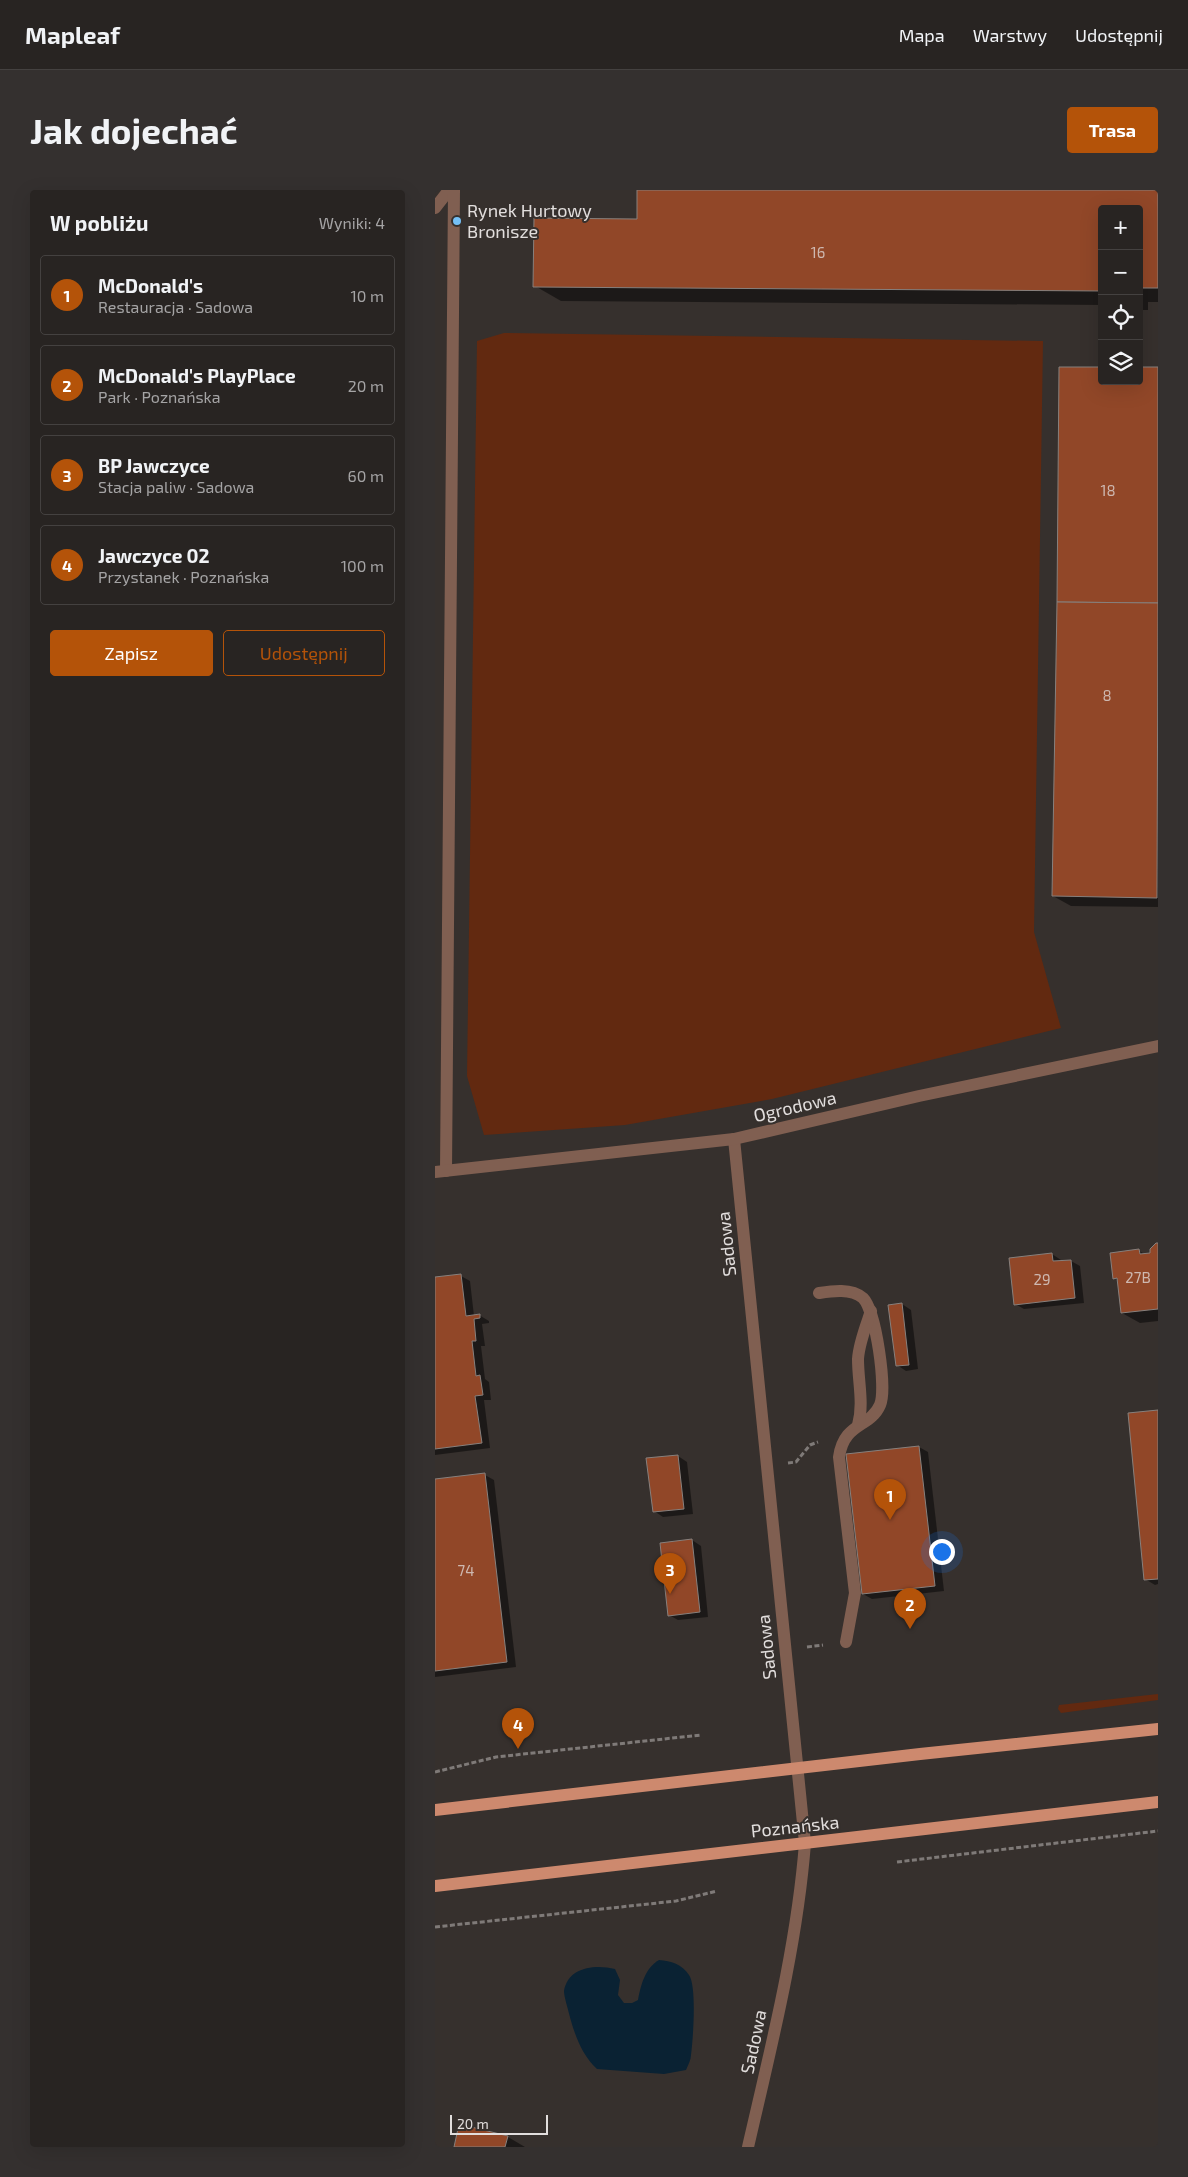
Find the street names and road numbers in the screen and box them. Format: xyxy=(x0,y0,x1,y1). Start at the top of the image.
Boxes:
street label: Ogrodowa xyxy=(751,1086,838,1126)
street label: Sadowa xyxy=(712,1211,740,1278)
street label: Sadowa xyxy=(752,1614,780,1681)
street label: Poznańska xyxy=(750,1810,840,1842)
street label: Sadowa xyxy=(735,2008,771,2076)

